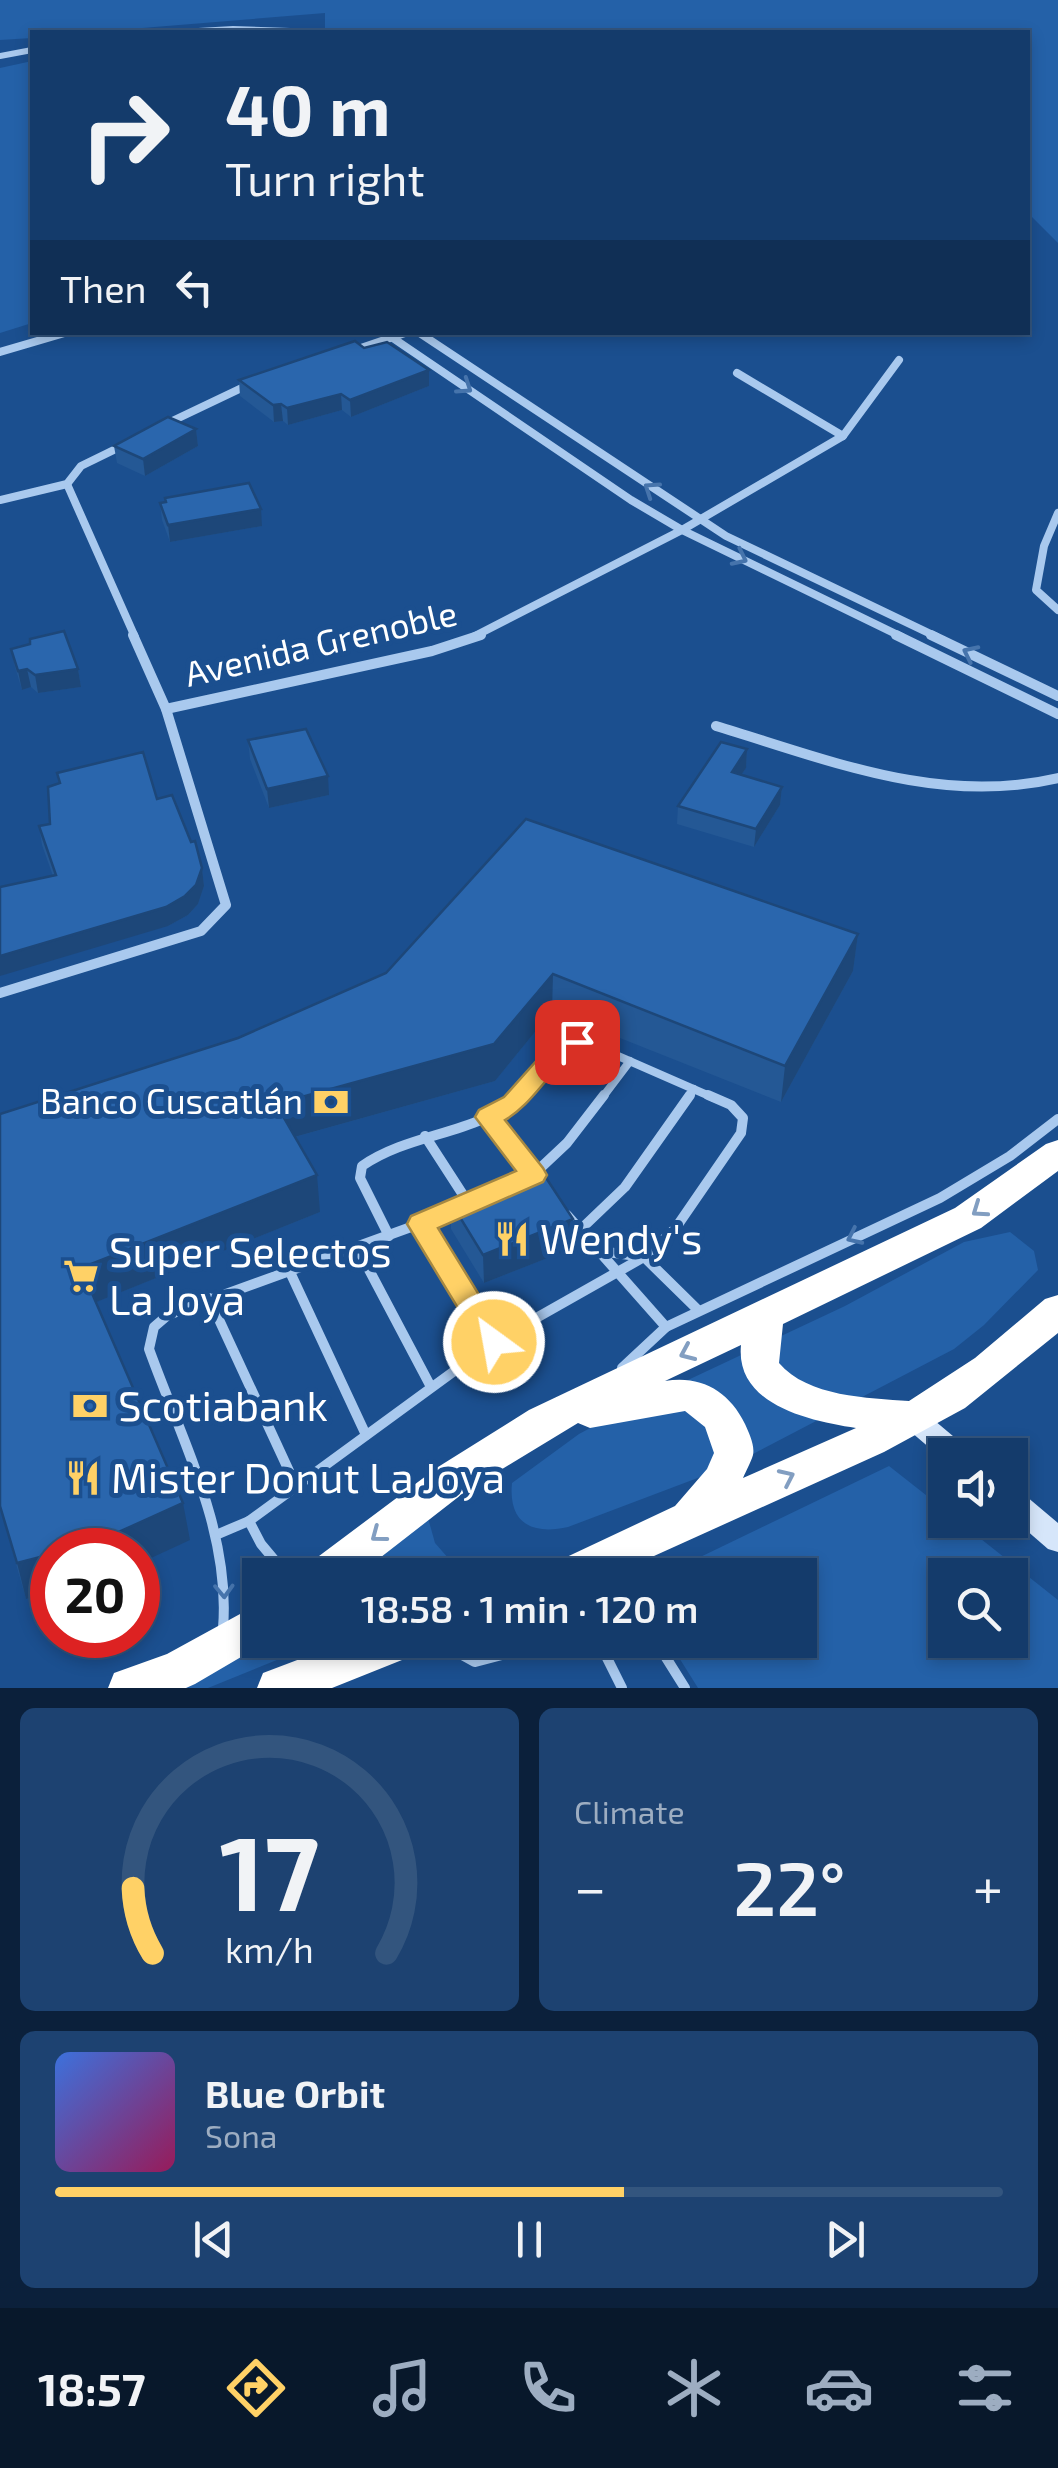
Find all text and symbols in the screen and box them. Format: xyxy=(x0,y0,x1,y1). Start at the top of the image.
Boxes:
text: 40 m xyxy=(225,66,391,150)
icon: right xyxy=(60,70,190,200)
text: Turn right xyxy=(225,151,425,205)
icon: left xyxy=(167,260,222,315)
text: Then xyxy=(60,265,147,311)
one-way arrow xyxy=(453,375,472,393)
one-way arrow xyxy=(643,482,661,501)
one-way arrow xyxy=(730,546,748,566)
street label: Avenida Grenoble xyxy=(180,590,461,694)
one-way arrow xyxy=(962,646,980,666)
pin xyxy=(535,1000,620,1085)
icon: arrive xyxy=(550,1015,605,1070)
place label: Banco Cuscatlán xyxy=(40,1079,303,1121)
bank icon: Banco Cuscatlán xyxy=(312,1083,350,1121)
one-way arrow xyxy=(971,1198,990,1216)
place label: Wendy's xyxy=(540,1212,702,1262)
restaurant icon: Wendy's xyxy=(493,1220,531,1258)
place label: Super Selectos La Joya xyxy=(109,1225,392,1323)
one-way arrow xyxy=(846,1225,864,1245)
supermarket icon: Super Selectos La Joya xyxy=(62,1257,100,1295)
position arrow xyxy=(442,1290,546,1394)
one-way arrow xyxy=(679,1341,697,1361)
place label: Scotiabank xyxy=(118,1379,328,1429)
bank icon: Scotiabank xyxy=(71,1387,109,1425)
map controls xyxy=(928,1438,1028,1658)
button: sound xyxy=(928,1438,1028,1538)
place label: Mister Donut La Joya xyxy=(111,1451,505,1501)
restaurant icon: Mister Donut La Joya xyxy=(64,1459,102,1497)
one-way arrow xyxy=(777,1469,795,1489)
one-way arrow xyxy=(371,1524,389,1541)
speed limit sign: 20 xyxy=(30,1528,160,1658)
button: search xyxy=(928,1558,1028,1658)
one-way arrow xyxy=(214,1583,235,1599)
text: 18:58 · 1 min · 120 m xyxy=(361,1585,698,1631)
text: Climate xyxy=(574,1792,685,1830)
text: 17 xyxy=(220,1807,319,1932)
text: 22° xyxy=(733,1841,846,1931)
text: − xyxy=(574,1853,606,1919)
text: + xyxy=(973,1853,1003,1919)
text: km/h xyxy=(225,1927,314,1970)
text: Blue Orbit xyxy=(205,2070,385,2116)
text: Sona xyxy=(205,2116,277,2154)
icon: previous xyxy=(186,2212,241,2267)
icon: pause xyxy=(502,2212,557,2267)
icon: next xyxy=(818,2212,873,2267)
icon: directions xyxy=(221,2353,291,2423)
icon: music xyxy=(367,2353,437,2423)
icon: phone xyxy=(513,2353,583,2423)
icon: climate xyxy=(659,2353,729,2423)
icon: car xyxy=(804,2353,874,2423)
icon: filters xyxy=(950,2353,1020,2423)
text: 18:57 xyxy=(38,2361,146,2415)

